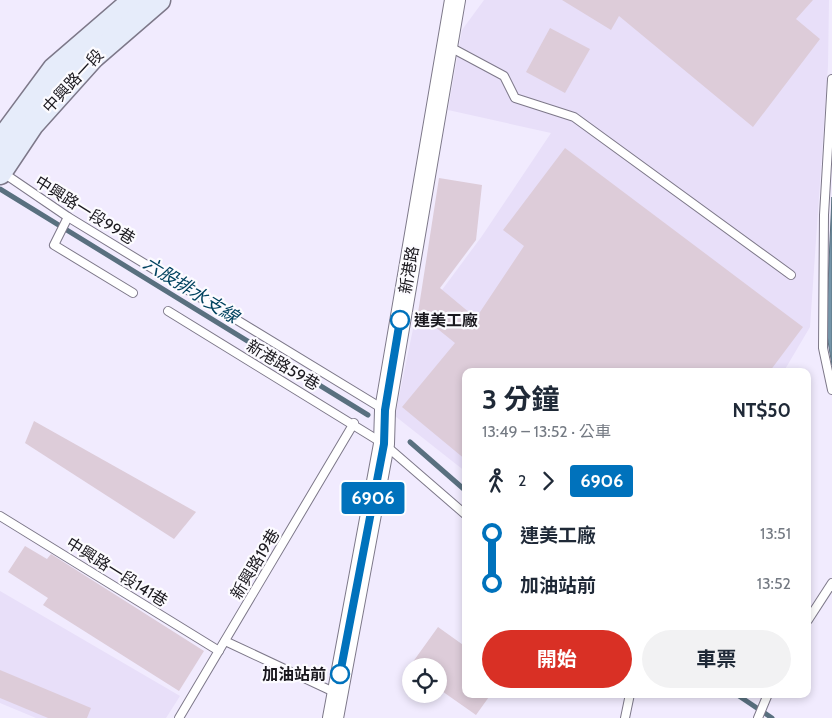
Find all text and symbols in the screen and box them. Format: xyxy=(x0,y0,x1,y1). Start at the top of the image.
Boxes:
street label: 中興路一段 xyxy=(39,45,107,117)
street label: 中興路一段99巷 xyxy=(32,172,138,248)
street label: 新港路 xyxy=(395,245,423,295)
water label: 六股排水支線 xyxy=(139,252,244,329)
marker: 連美工廠 xyxy=(390,310,410,330)
place label: 連美工廠 xyxy=(414,311,478,330)
street label: 新港路59巷 xyxy=(243,336,323,394)
text: 3 分鐘 xyxy=(482,382,559,416)
text: NT$50 xyxy=(732,399,791,422)
text: 13:49 – 13:52 · 公車 xyxy=(482,422,611,441)
icon: walk xyxy=(482,467,510,495)
icon: forward xyxy=(534,467,562,495)
text: 6906 xyxy=(580,470,623,492)
text: 2 xyxy=(518,471,526,490)
line badge: 6906 xyxy=(338,482,408,514)
text: 6906 xyxy=(351,487,395,509)
text: 連美工廠 xyxy=(520,524,596,547)
text: 13:51 xyxy=(760,524,791,543)
street label: 新興路19巷 xyxy=(227,526,283,602)
street label: 中興路一段141巷 xyxy=(63,533,171,611)
text: 加油站前 xyxy=(520,574,596,597)
text: 13:52 xyxy=(757,574,791,593)
button: 開始 xyxy=(482,630,632,688)
button: 車票 xyxy=(642,630,791,688)
map controls xyxy=(402,658,447,703)
button: locate xyxy=(402,658,447,703)
marker: 加油站前 xyxy=(330,664,350,684)
place label: 加油站前 xyxy=(262,665,326,684)

